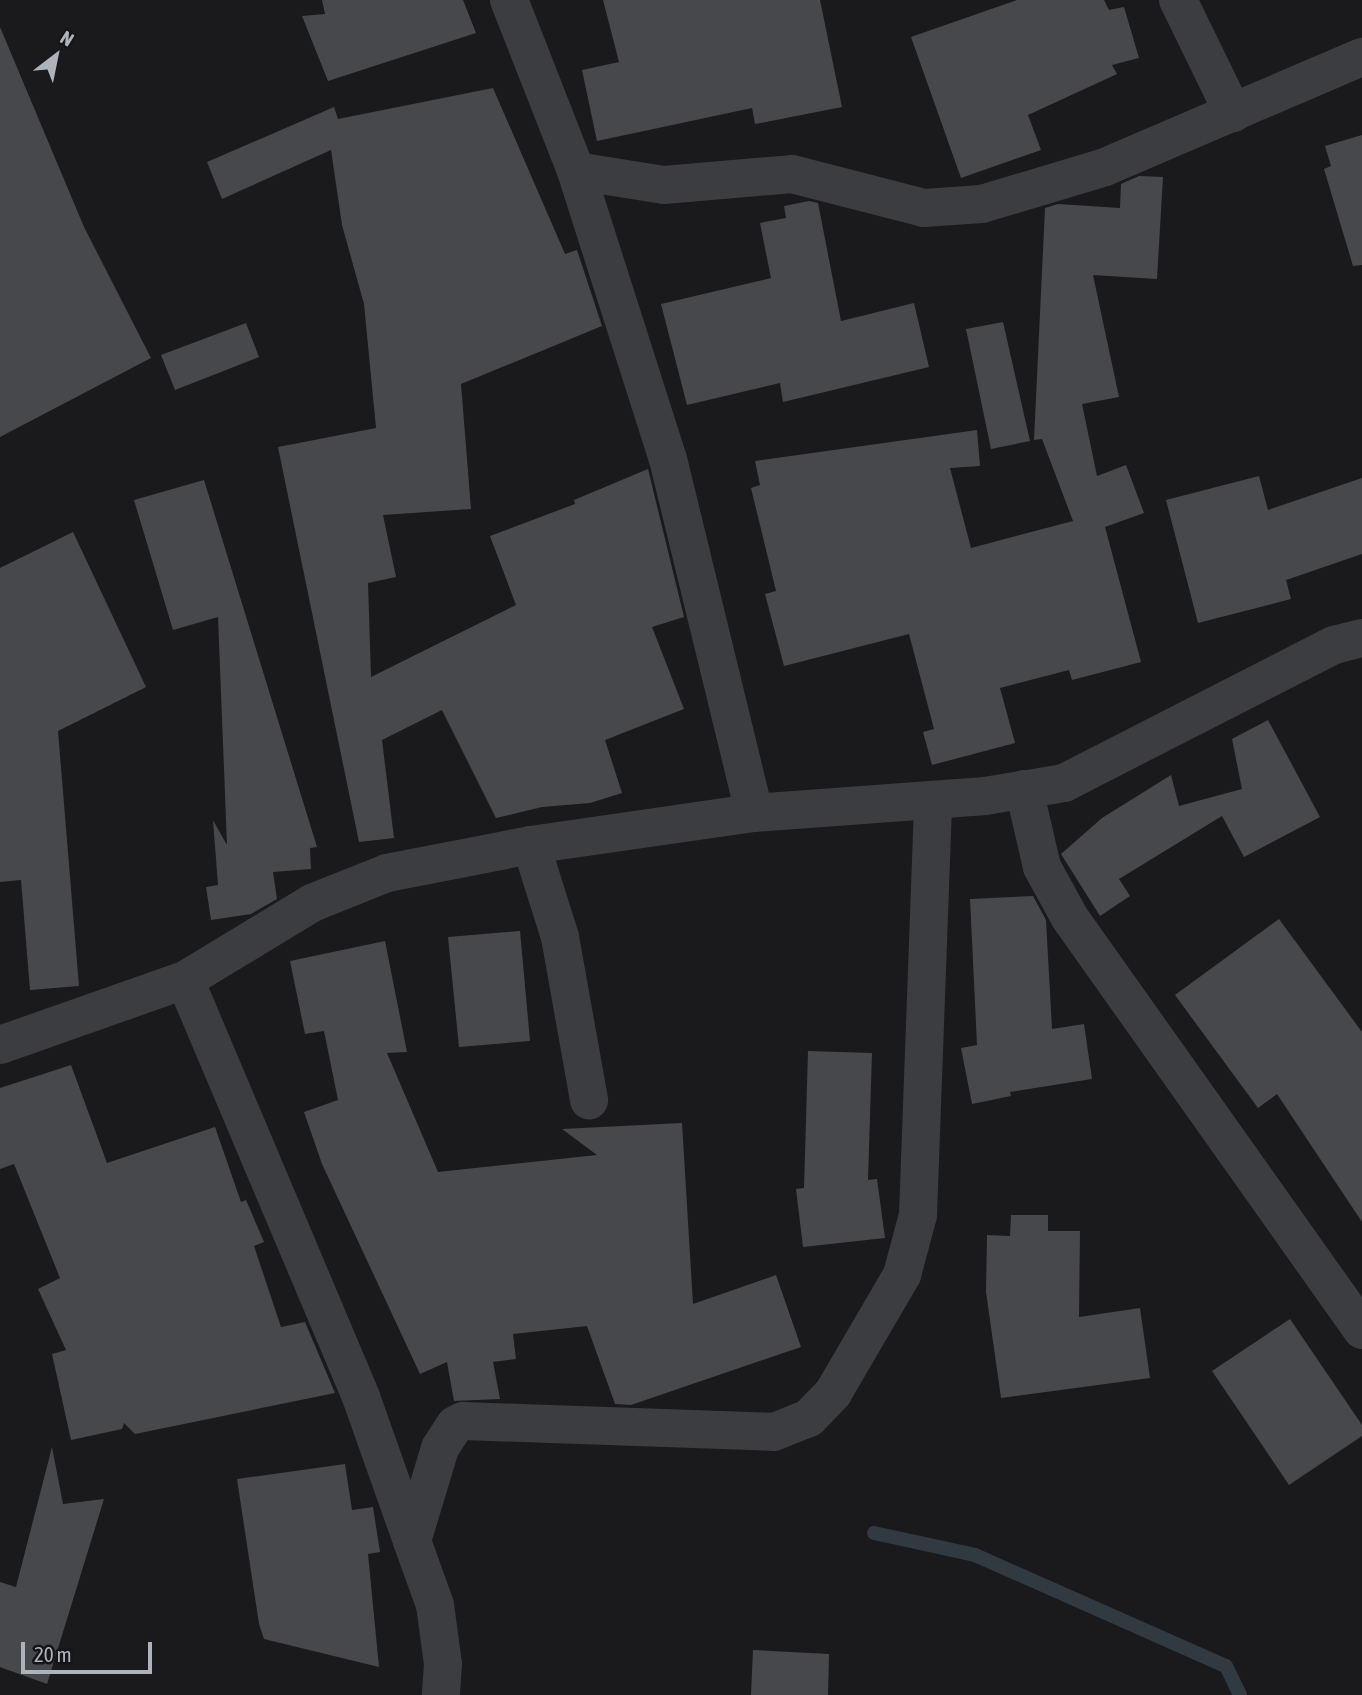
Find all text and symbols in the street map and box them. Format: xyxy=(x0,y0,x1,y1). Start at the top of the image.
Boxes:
north arrow xyxy=(21,21,91,91)
text: N xyxy=(57,26,78,50)
scale bar xyxy=(24,1628,156,1672)
text: 20 m xyxy=(34,1642,72,1666)

